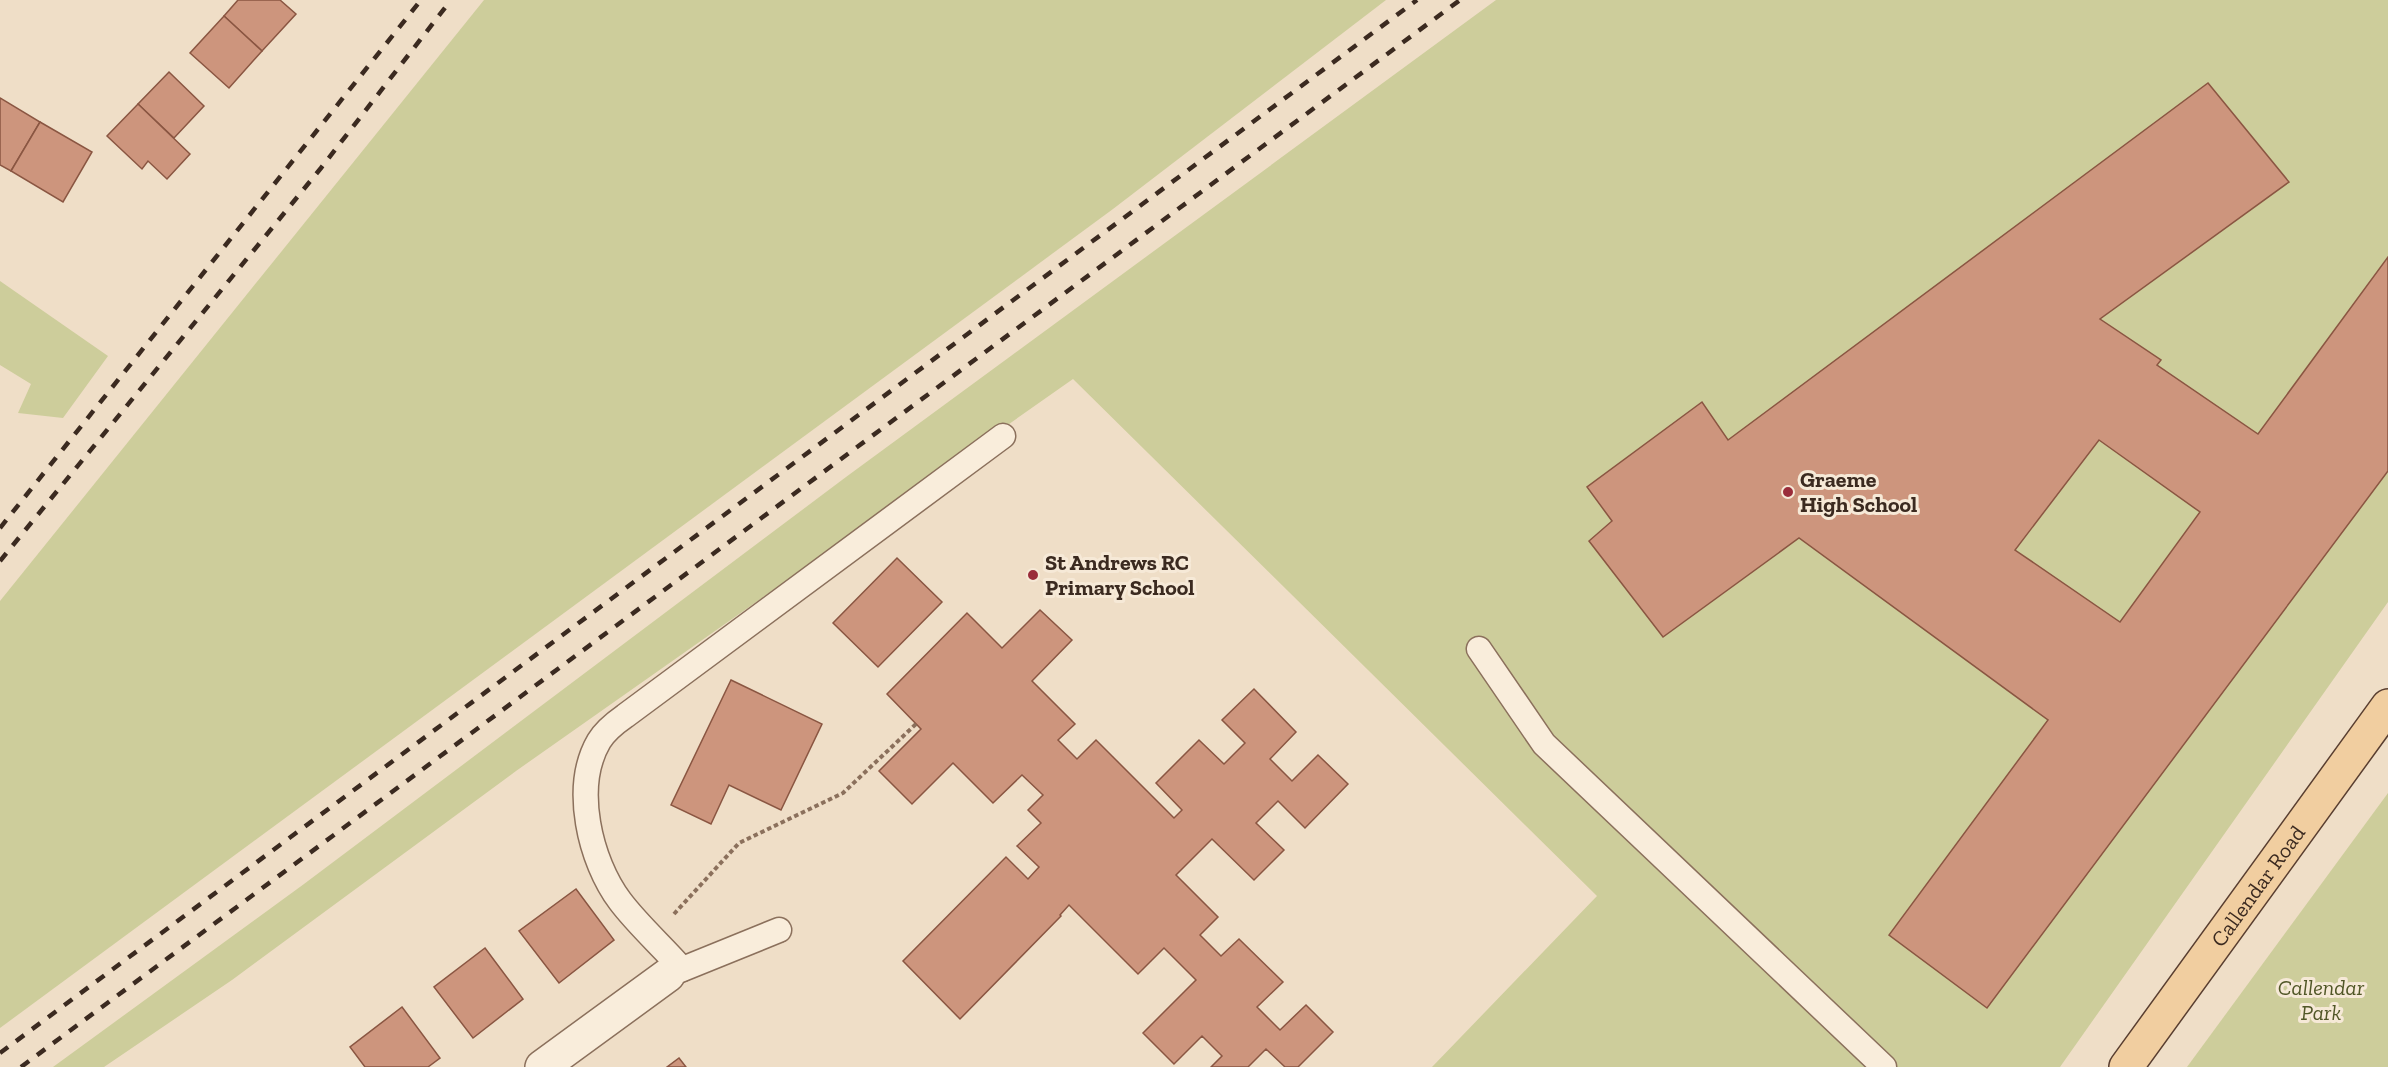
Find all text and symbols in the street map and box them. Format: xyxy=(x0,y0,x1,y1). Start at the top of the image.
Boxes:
place label: Graeme High School xyxy=(1800,466,1917,518)
marker: Graeme High School xyxy=(1781,485,1795,499)
place label: St Andrews RC Primary School xyxy=(1045,549,1194,601)
marker: St Andrews RC Primary School xyxy=(1026,568,1040,582)
street label: Callendar Road xyxy=(2205,820,2311,952)
park label: Callendar Park xyxy=(2278,974,2365,1026)

